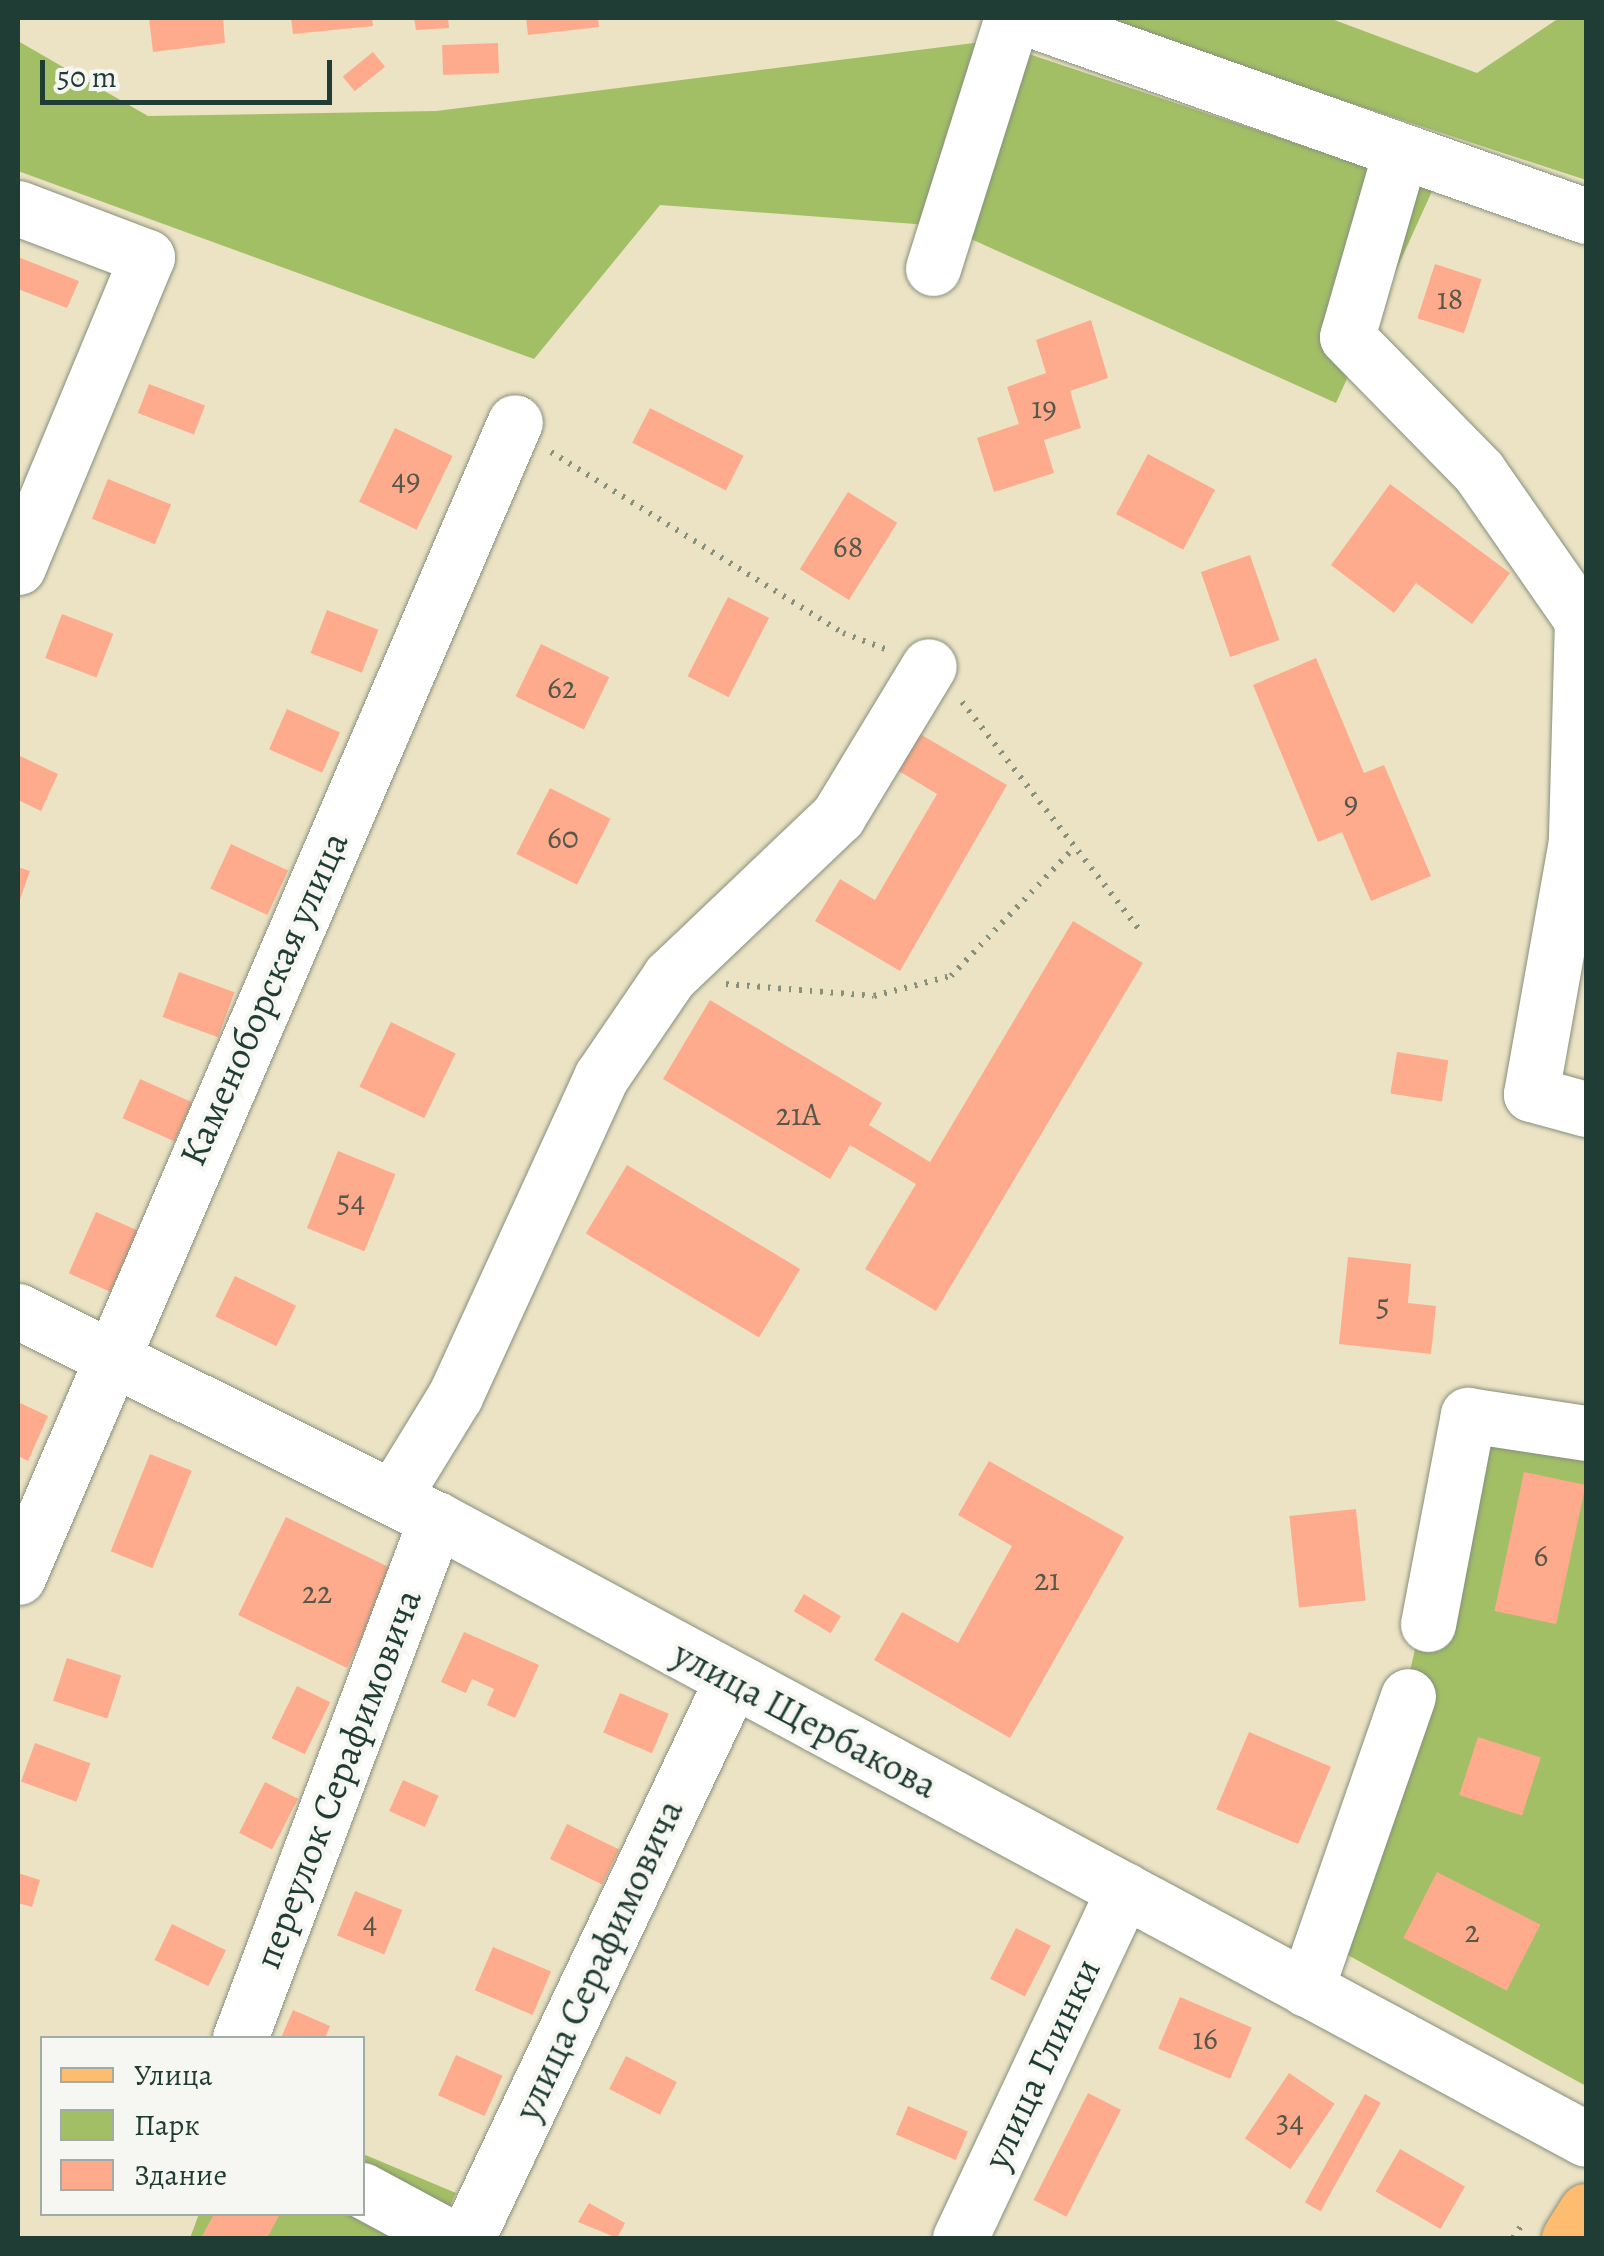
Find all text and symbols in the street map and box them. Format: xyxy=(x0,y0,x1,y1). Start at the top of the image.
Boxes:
scale bar xyxy=(45,40,338,102)
text: 50 m xyxy=(57,57,117,97)
house number: 18 xyxy=(1437,279,1463,317)
house number: 19 xyxy=(1031,388,1057,426)
house number: 49 xyxy=(391,460,421,498)
house number: 68 xyxy=(833,527,863,565)
house number: 62 xyxy=(547,668,577,706)
house number: 9 xyxy=(1344,783,1358,821)
house number: 60 xyxy=(547,818,579,856)
street label: Каменоборская улица xyxy=(170,825,358,1173)
house number: 21А xyxy=(776,1095,820,1133)
house number: 54 xyxy=(337,1182,365,1220)
house number: 5 xyxy=(1376,1286,1390,1324)
house number: 6 xyxy=(1534,1536,1548,1574)
house number: 21 xyxy=(1034,1560,1060,1598)
house number: 22 xyxy=(302,1573,332,1611)
street label: переулок Серафимовича xyxy=(245,1583,431,1975)
street label: улица Щербакова xyxy=(665,1631,945,1809)
street label: улица Серафимовича xyxy=(505,1792,693,2128)
house number: 4 xyxy=(363,1903,377,1941)
house number: 2 xyxy=(1464,1912,1480,1950)
street label: улица Глинки xyxy=(973,1952,1111,2176)
house number: 16 xyxy=(1192,2019,1218,2057)
legend xyxy=(40,2036,365,2216)
text: Улица xyxy=(134,2055,213,2095)
house number: 34 xyxy=(1276,2102,1304,2140)
text: Парк xyxy=(134,2105,200,2145)
text: Здание xyxy=(134,2155,227,2195)

